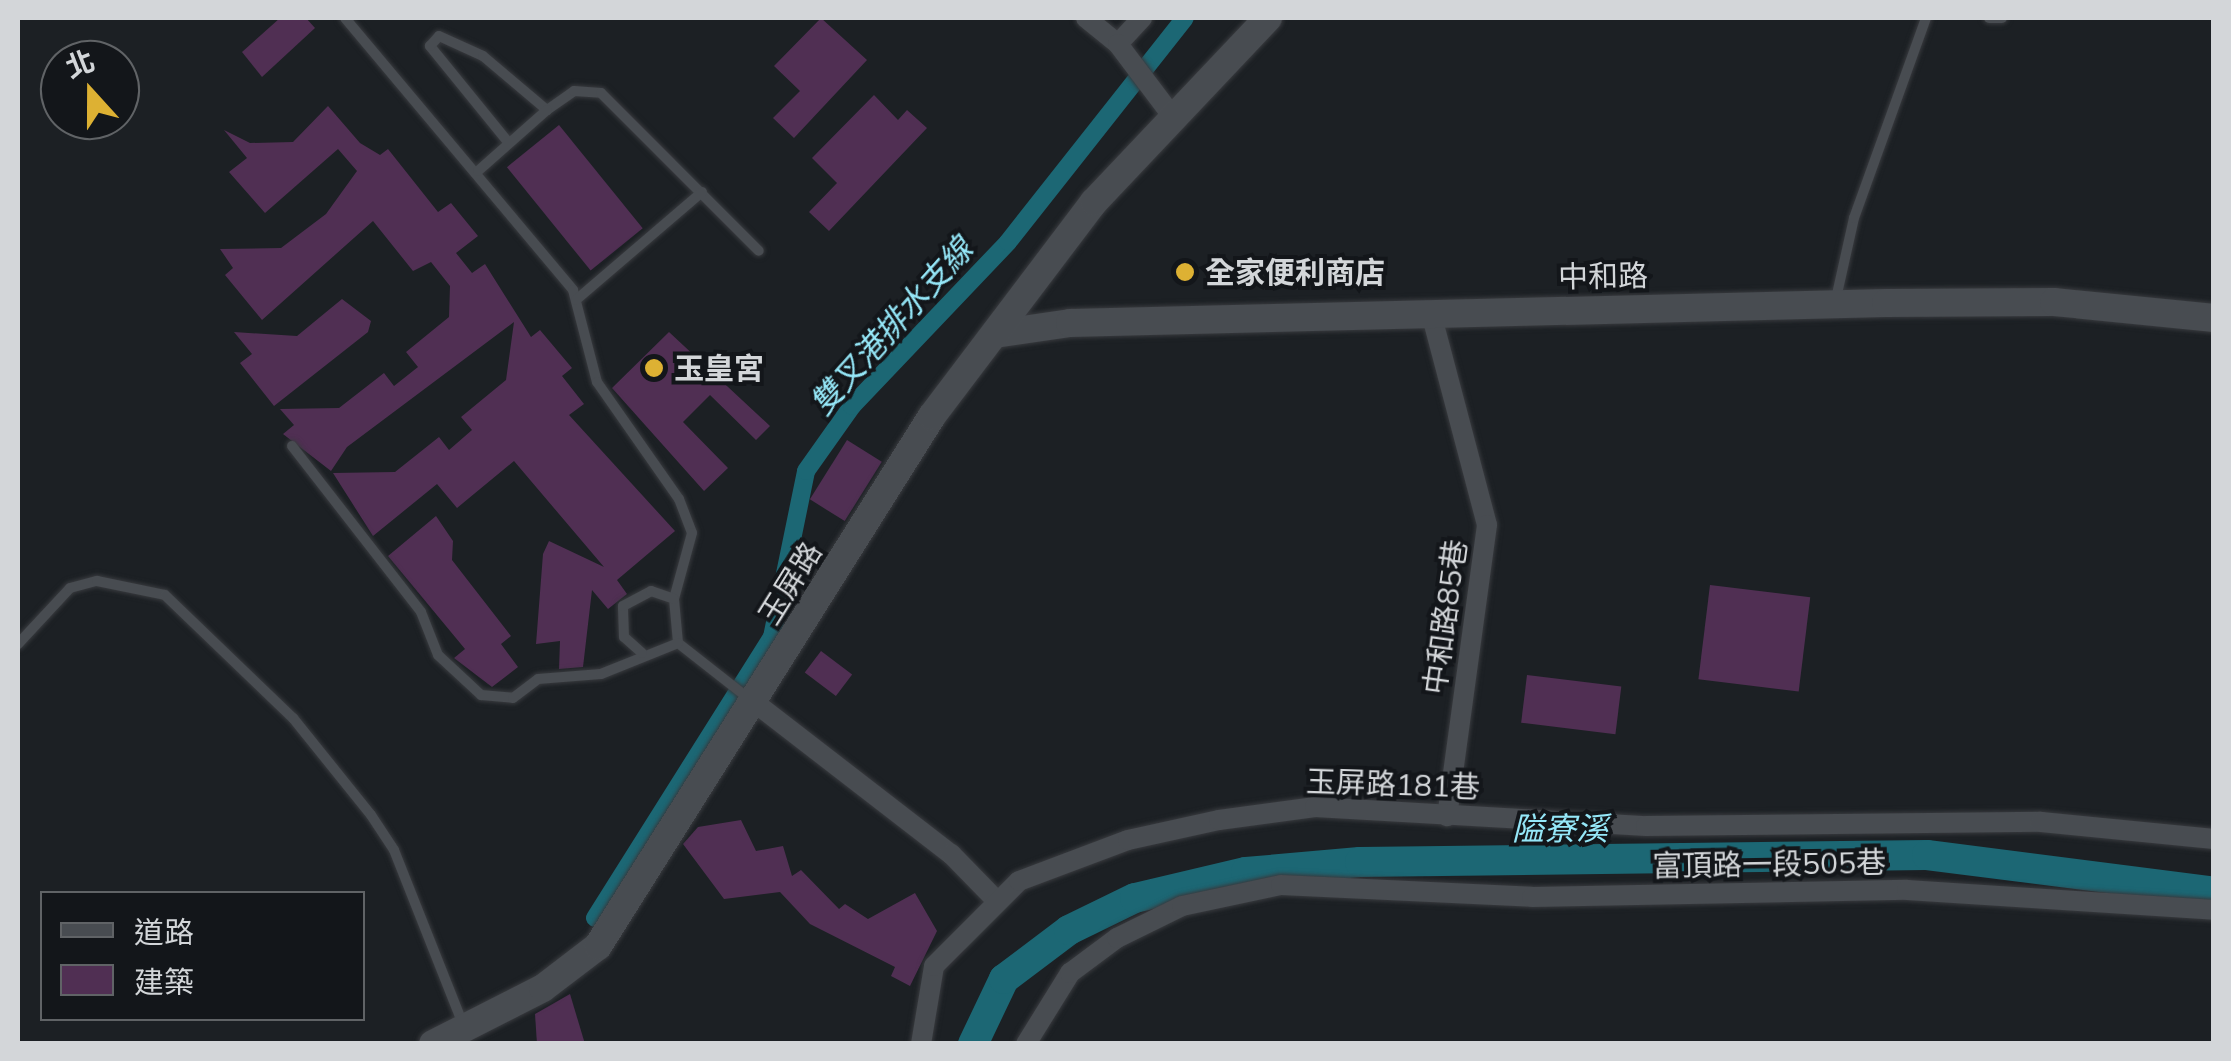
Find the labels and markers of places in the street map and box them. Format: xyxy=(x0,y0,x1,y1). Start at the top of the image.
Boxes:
place label: 全家便利商店 xyxy=(1205,254,1385,290)
marker: 全家便利商店 xyxy=(1174,261,1196,283)
place label: 玉皇宮 xyxy=(674,350,764,386)
marker: 玉皇宮 xyxy=(643,357,665,379)

